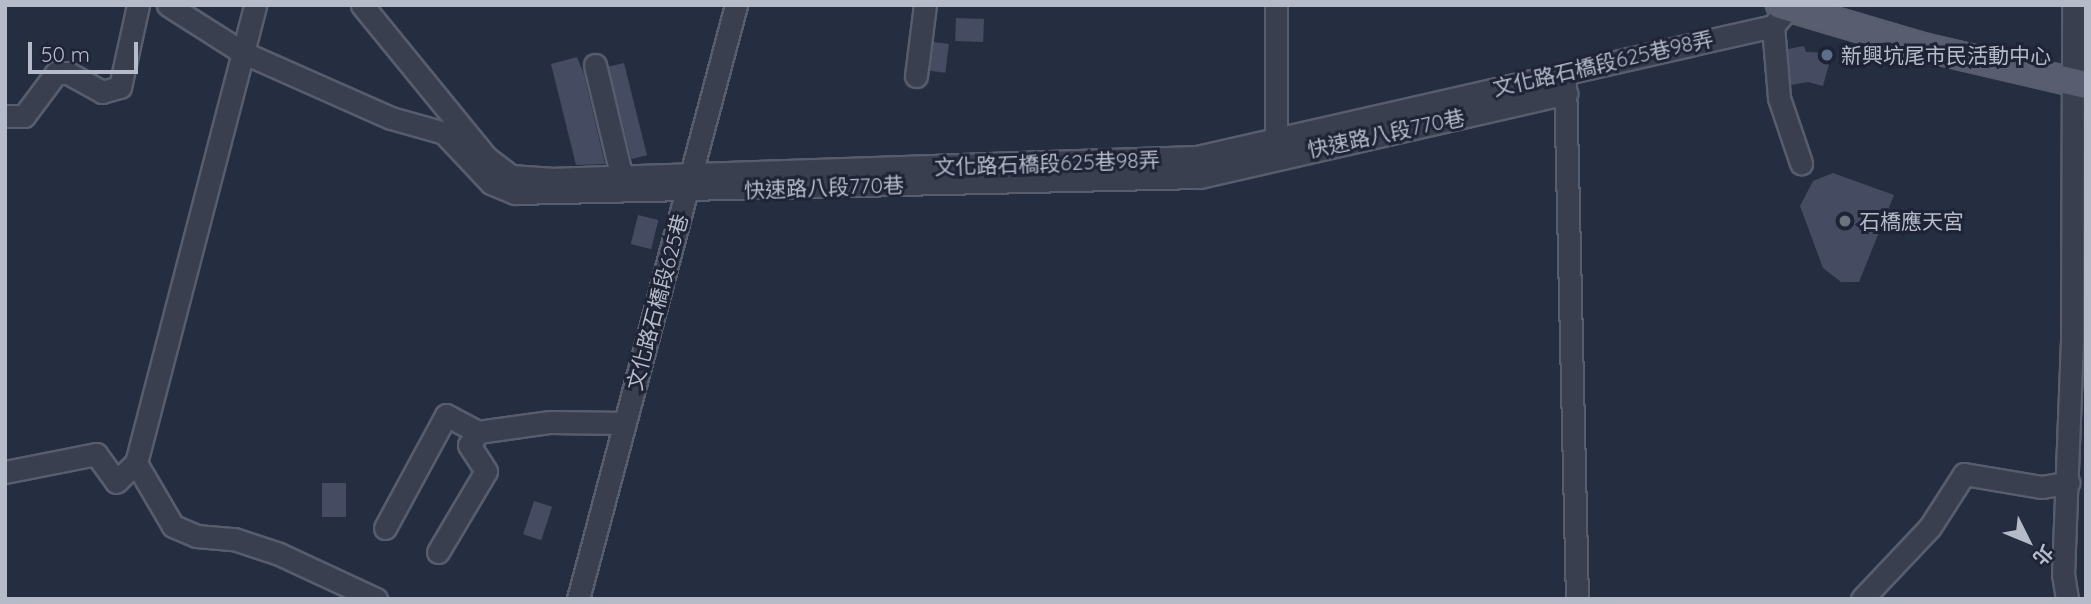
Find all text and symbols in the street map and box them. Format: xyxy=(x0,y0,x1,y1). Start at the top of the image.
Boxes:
street label: 文化路石橋段625巷98弄 xyxy=(1490,25,1716,101)
scale bar xyxy=(32,28,142,72)
text: 50 m xyxy=(41,41,90,67)
place label: 新興坑尾市民活動中心 xyxy=(1841,42,2051,68)
marker: 新興坑尾市民活動中心 xyxy=(1819,47,1835,63)
street label: 快速路八段770巷 xyxy=(1305,104,1467,162)
street label: 文化路石橋段625巷98弄 xyxy=(934,146,1160,180)
street label: 快速路八段770巷 xyxy=(744,172,904,202)
place label: 石橋應天宮 xyxy=(1859,208,1964,234)
street label: 文化路石橋段625巷 xyxy=(621,211,693,393)
marker: 石橋應天宮 xyxy=(1837,213,1853,229)
north arrow xyxy=(1993,506,2063,576)
text: 北 xyxy=(2028,540,2059,570)

